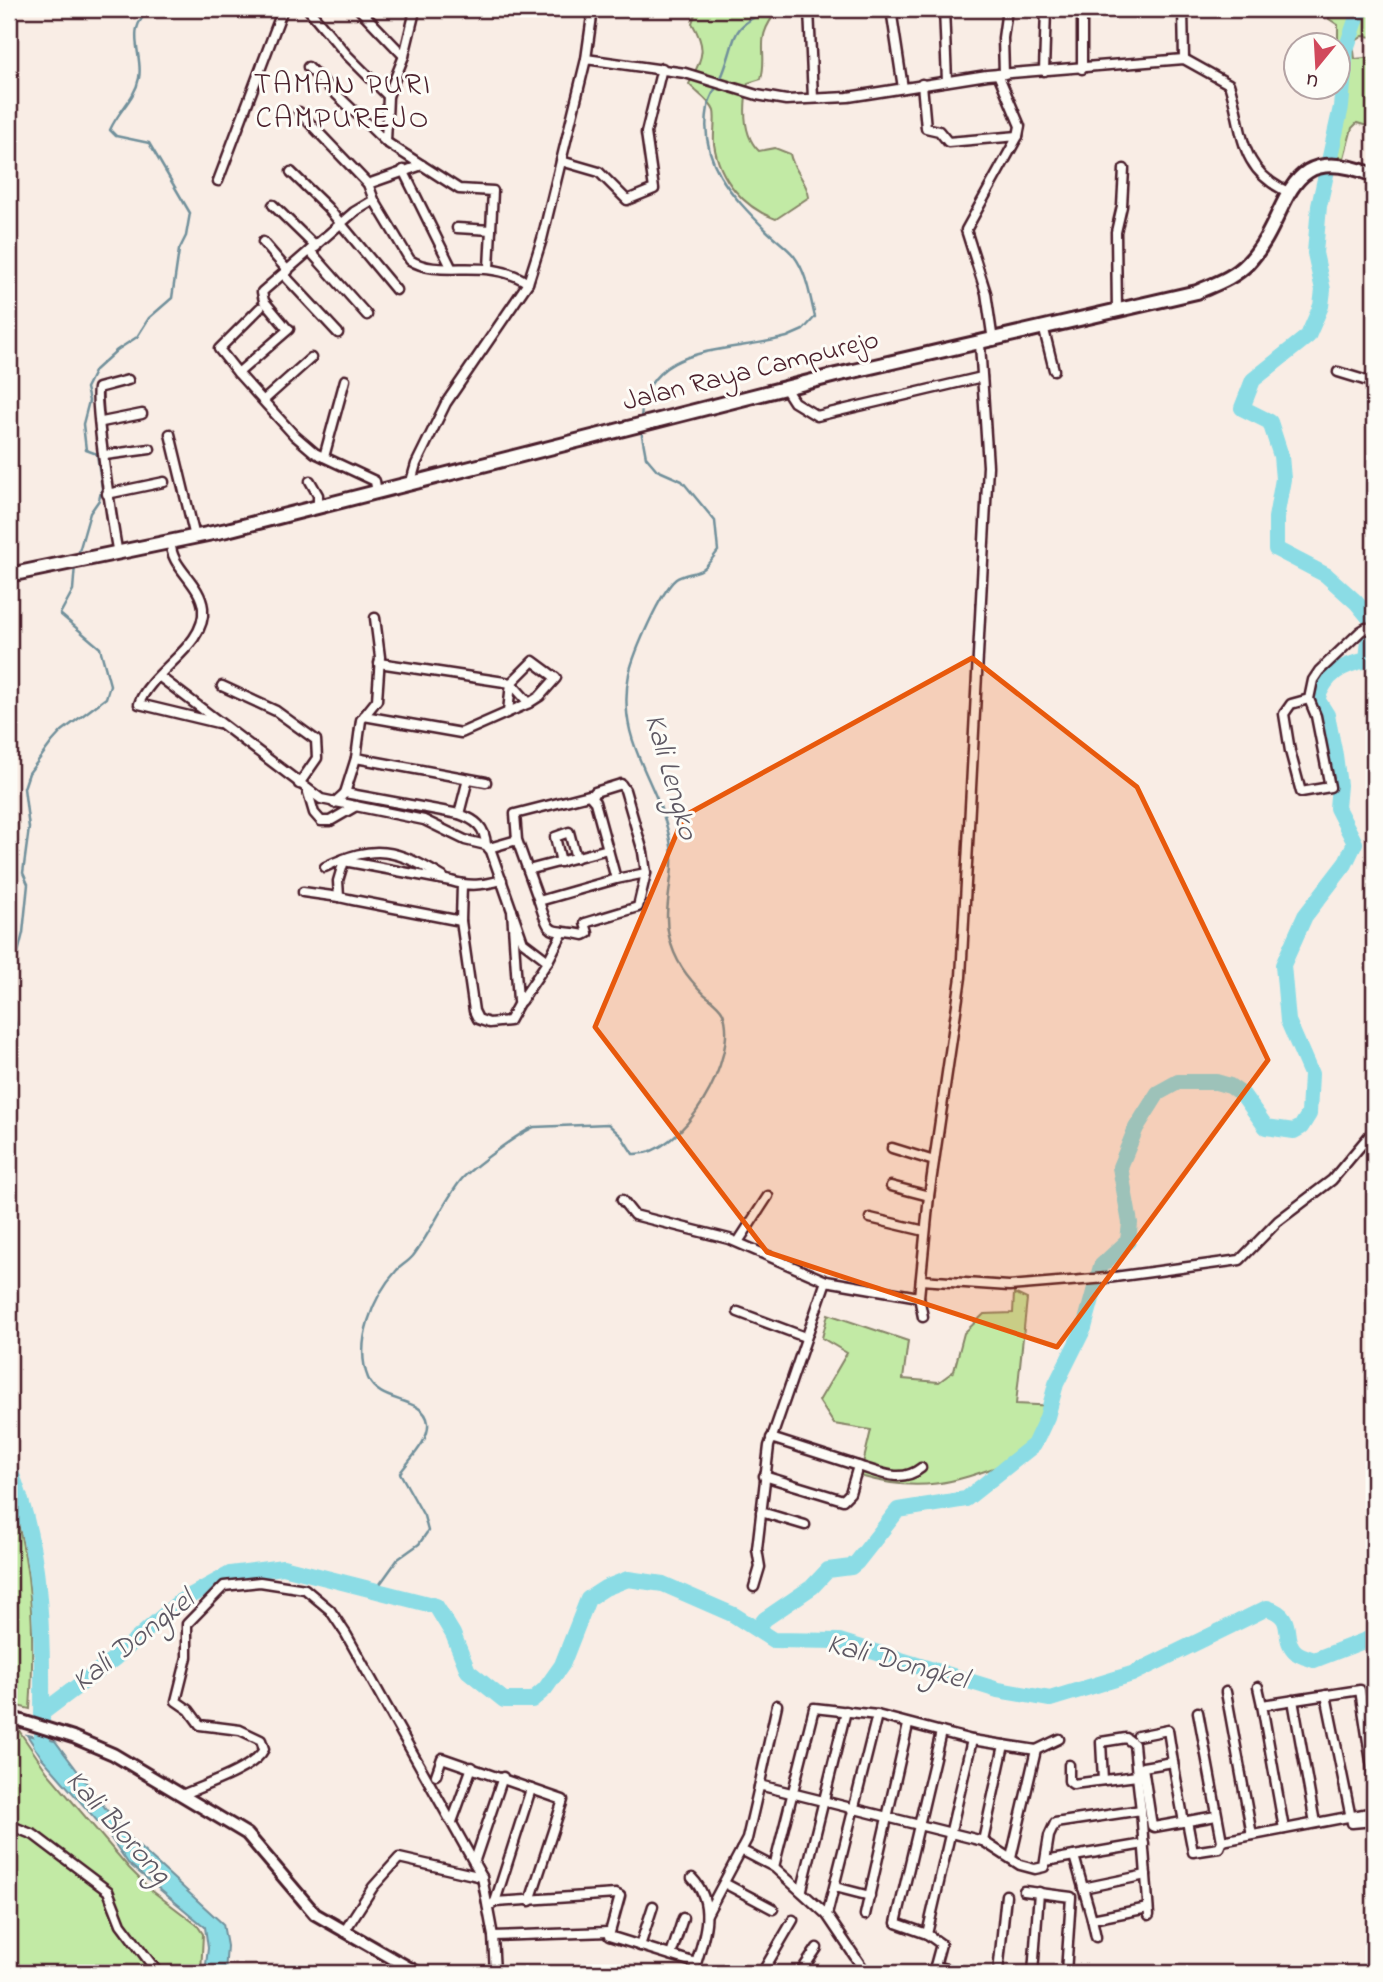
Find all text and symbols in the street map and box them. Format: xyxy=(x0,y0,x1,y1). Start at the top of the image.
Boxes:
north arrow xyxy=(1282,32,1352,102)
district label: TAMAN PURI CAMPUREJO xyxy=(254,64,432,142)
text: U xyxy=(1303,65,1322,94)
street label: Jalan Raya Campurejo xyxy=(619,320,883,424)
water label: Kali Lengko xyxy=(631,709,709,846)
water label: Kali Dongkel xyxy=(63,1578,208,1704)
water label: Kali Dongkel xyxy=(821,1623,977,1704)
water label: Kali Blorong xyxy=(54,1761,181,1895)

